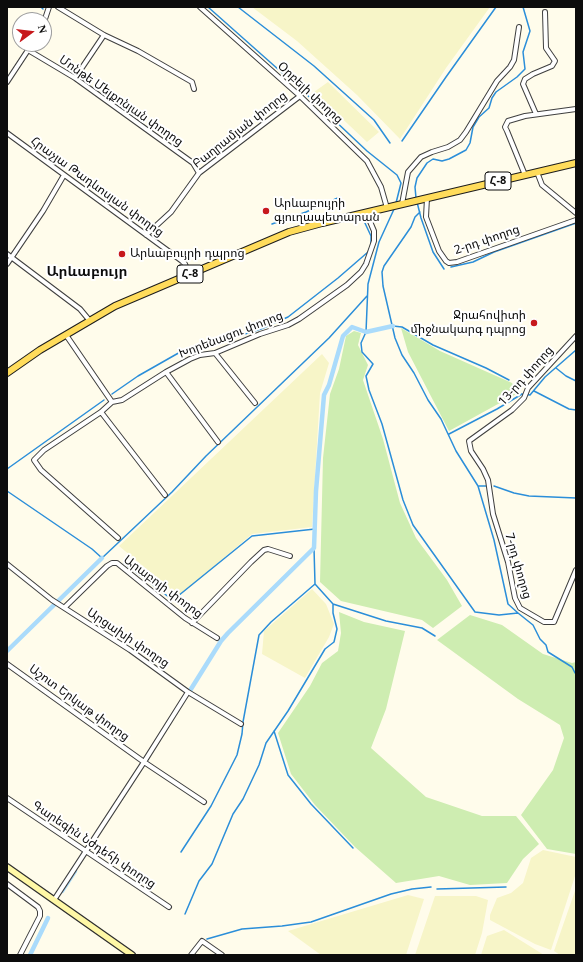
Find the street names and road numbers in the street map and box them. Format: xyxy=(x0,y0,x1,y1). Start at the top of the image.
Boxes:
street label: Մոնթե Մելքոնյան փողոց xyxy=(56,53,186,149)
street label: Օրբելի փողոց xyxy=(274,59,346,127)
street label: Բաղրամյան փողոց xyxy=(190,89,290,171)
street label: Հրաչյա Թադևոսյան փողոց xyxy=(28,134,166,240)
road number: Հ-8 xyxy=(485,172,511,190)
street label: 2-րդ փողոց xyxy=(452,222,522,258)
road number: Հ-8 xyxy=(177,265,203,283)
street label: Խորենացու փողոց xyxy=(177,309,285,361)
street label: 13-րդ փողոց xyxy=(496,343,556,409)
street label: 7-րդ փողոց xyxy=(502,531,534,601)
street label: Արաբոյի փողոց xyxy=(121,552,205,622)
street label: Արցախի փողոց xyxy=(84,605,172,671)
street label: Աշոտ Երկաթ փողոց xyxy=(26,662,132,744)
street label: Գարեգին Նժդեհի փողոց xyxy=(29,798,159,892)

